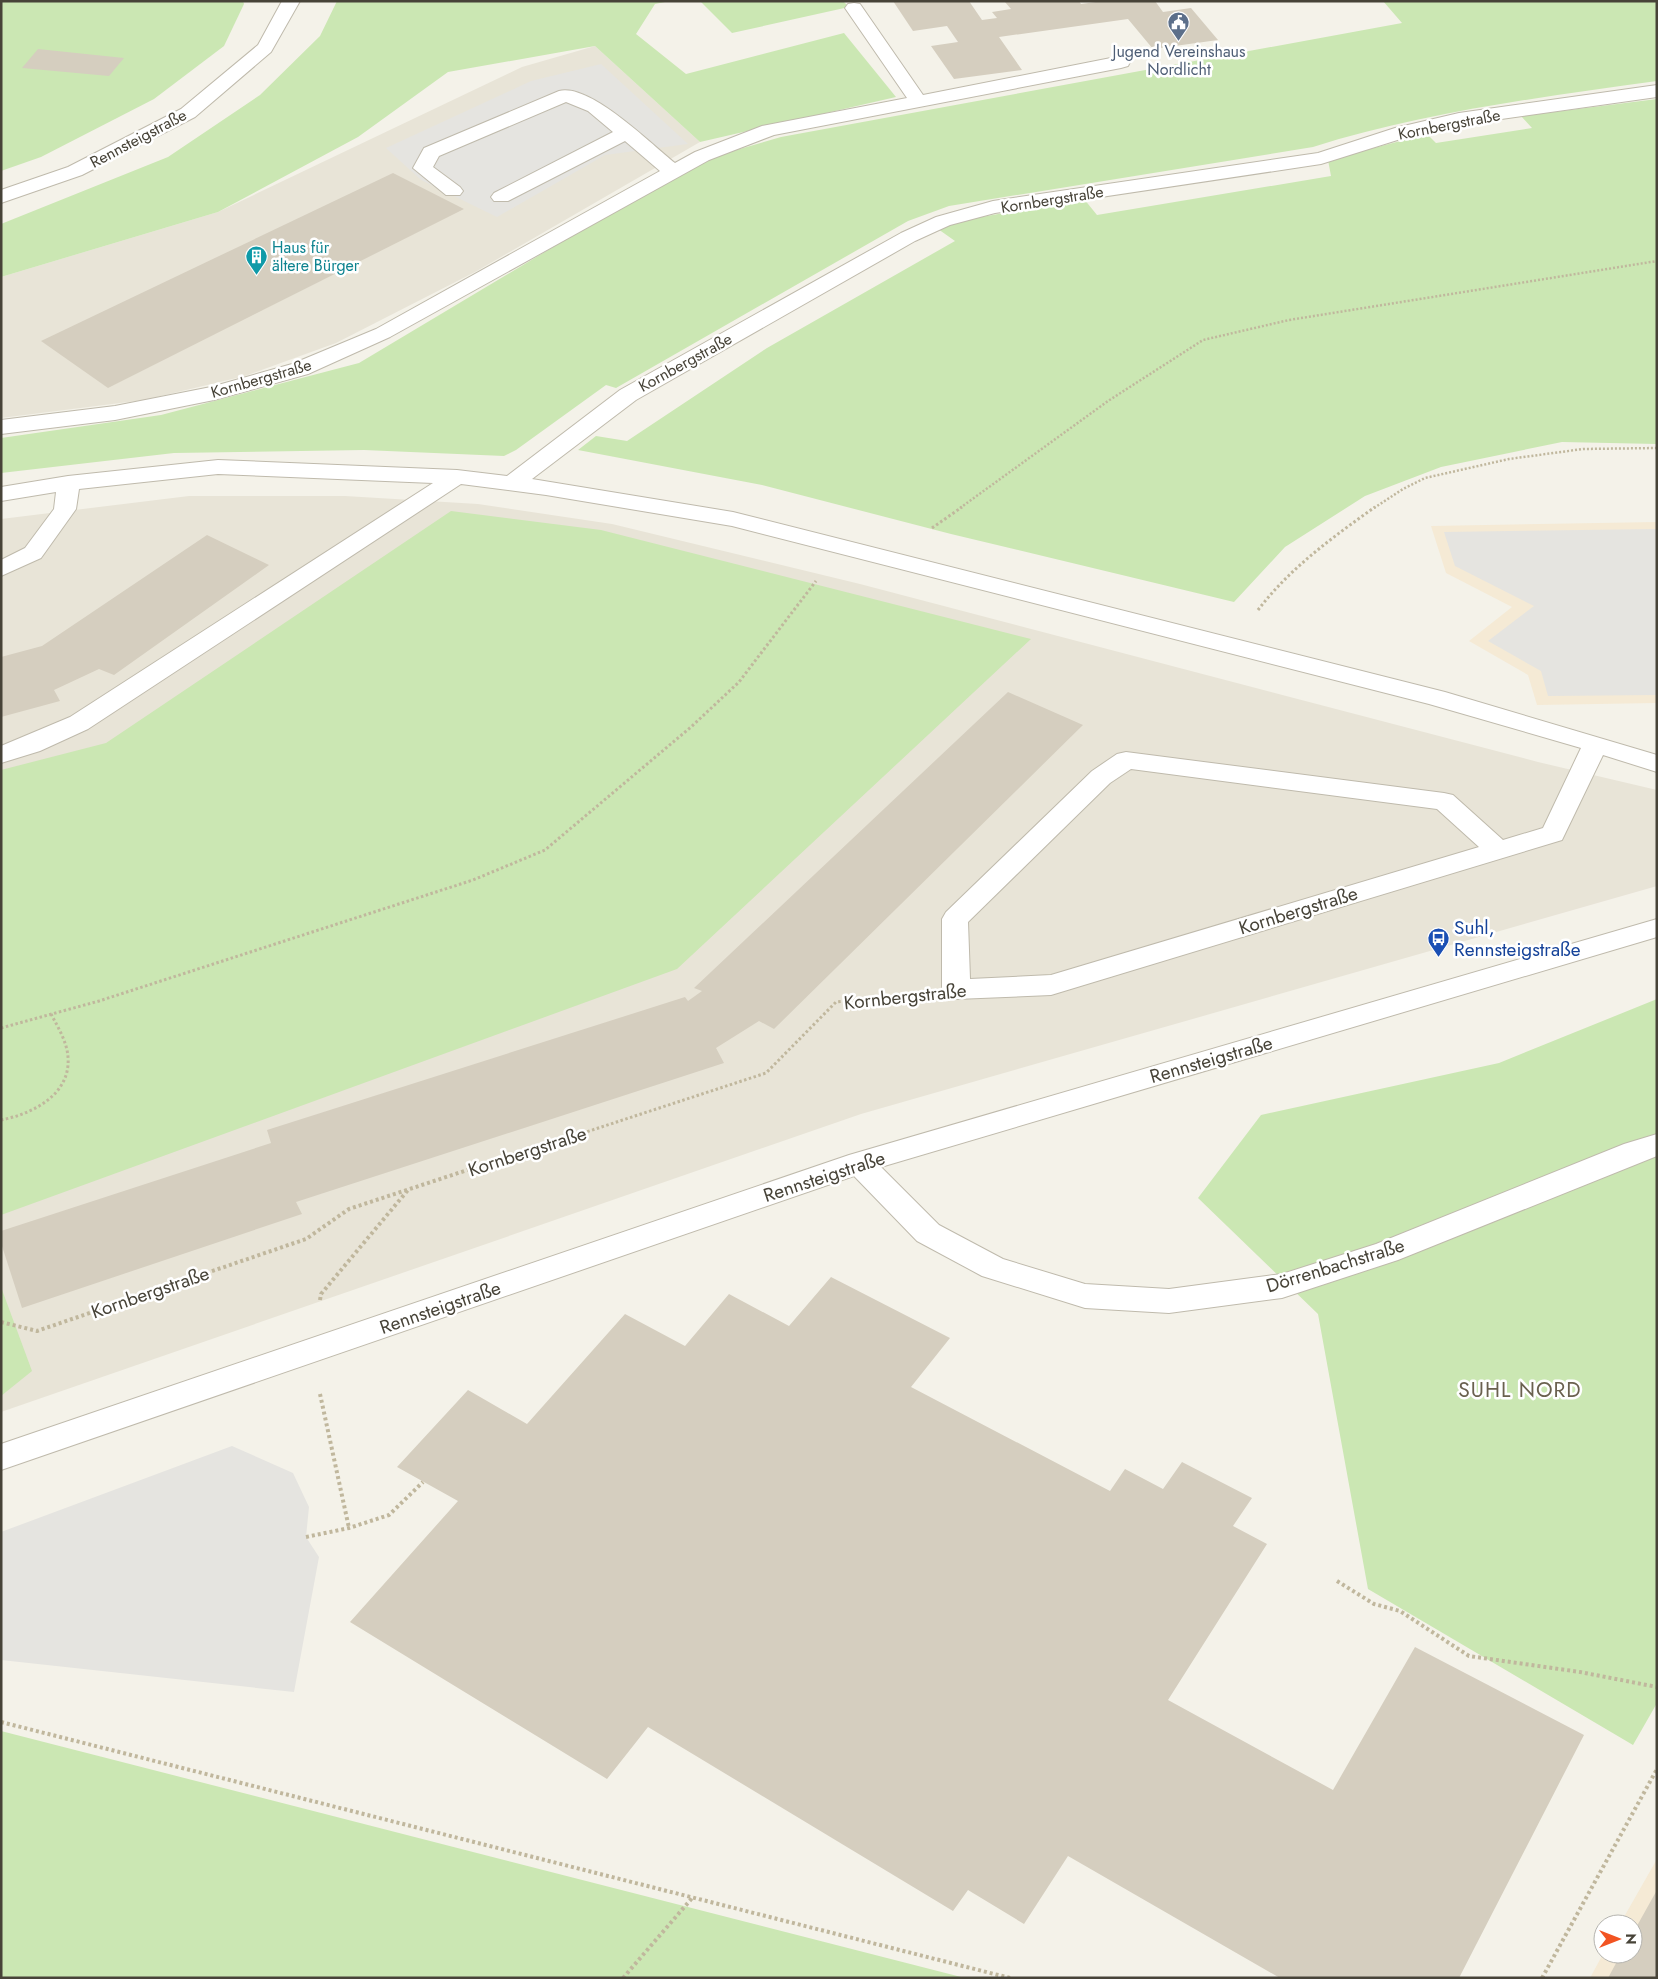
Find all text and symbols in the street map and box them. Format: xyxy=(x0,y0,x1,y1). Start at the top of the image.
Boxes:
public building icon: Jugend Vereinshaus Nordlicht xyxy=(1167,10,1191,41)
place label: Jugend Vereinshaus Nordlicht xyxy=(1111,40,1245,81)
street label: Rennsteigstraße xyxy=(86,103,191,174)
street label: Kornbergstraße xyxy=(1396,103,1502,146)
street label: Kornbergstraße xyxy=(999,180,1105,219)
place label: Haus für ältere Bürger xyxy=(272,236,360,277)
building icon: Haus für ältere Bürger xyxy=(244,244,268,275)
street label: Kornbergstraße xyxy=(634,327,736,398)
street label: Kornbergstraße xyxy=(208,353,314,404)
street label: Kornbergstraße xyxy=(1235,880,1361,941)
place label: Suhl, Rennsteigstraße xyxy=(1454,914,1581,963)
bus stop icon: Suhl, Rennsteigstraße xyxy=(1426,926,1450,957)
street label: Kornbergstraße xyxy=(842,977,968,1016)
street label: Rennsteigstraße xyxy=(1147,1029,1276,1090)
street label: Kornbergstraße xyxy=(464,1120,590,1183)
street label: Rennsteigstraße xyxy=(760,1144,889,1209)
street label: Dörrenbachstraße xyxy=(1263,1232,1408,1299)
street label: Kornbergstraße xyxy=(88,1260,213,1325)
street label: Rennsteigstraße xyxy=(376,1274,505,1341)
district label: SUHL NORD xyxy=(1458,1375,1582,1405)
north arrow xyxy=(1593,1914,1643,1964)
text: N xyxy=(1621,1933,1641,1945)

